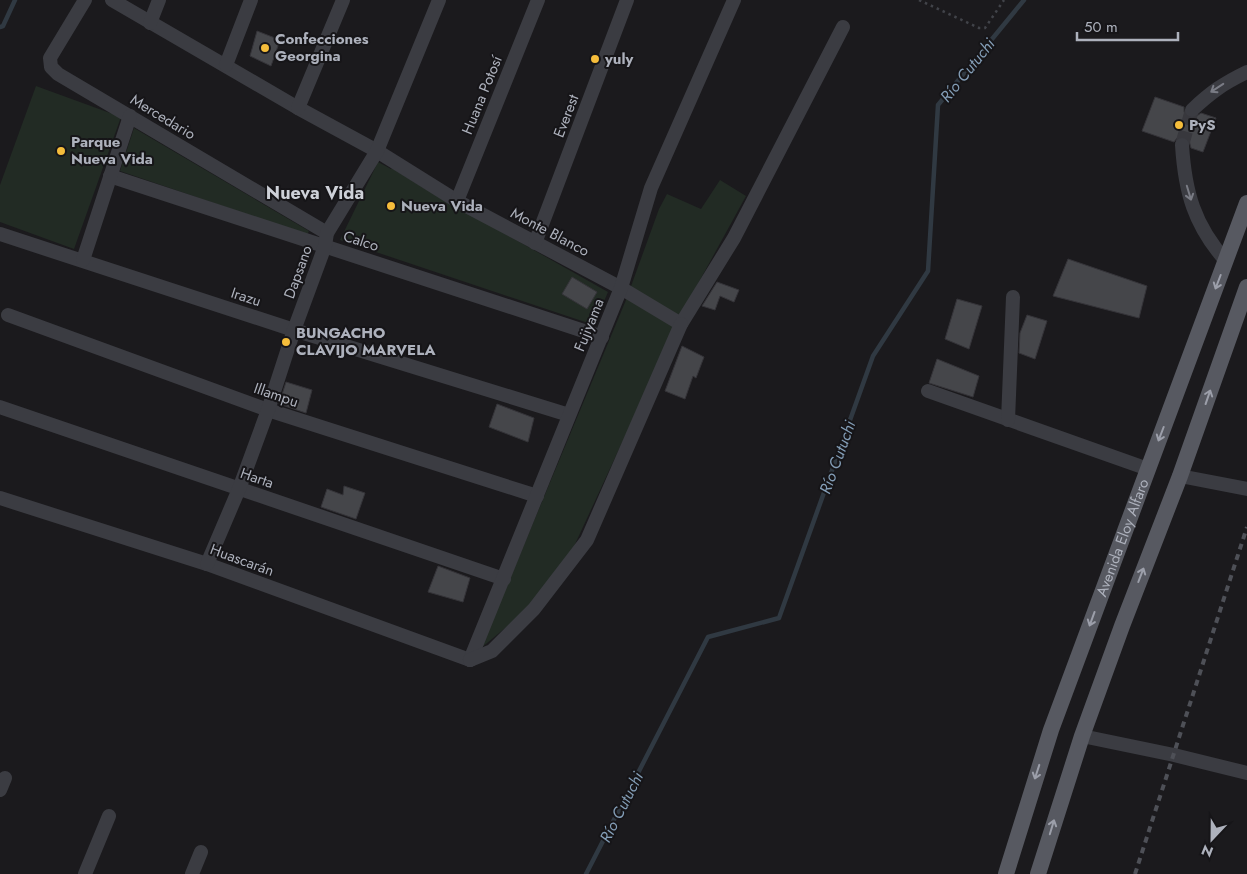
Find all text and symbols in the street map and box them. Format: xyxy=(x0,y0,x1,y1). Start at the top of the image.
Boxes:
scale bar xyxy=(1077,10,1178,42)
text: 50 m xyxy=(1084,16,1118,38)
place label: Confecciones Georgina xyxy=(275,28,369,67)
water label: Río Cutuchi xyxy=(934,33,1001,107)
marker: Confecciones Georgina xyxy=(259,42,271,54)
place label: yuly xyxy=(604,48,633,70)
street label: Huana Potosí xyxy=(456,51,508,138)
marker: yuly xyxy=(589,53,601,65)
one-way arrow xyxy=(1211,83,1225,93)
street label: Mercedario xyxy=(126,89,200,145)
street label: Everest xyxy=(548,91,584,141)
place label: PyS xyxy=(1189,114,1216,136)
marker: PyS xyxy=(1173,119,1185,131)
place label: Parque Nueva Vida xyxy=(71,131,153,170)
marker: Parque Nueva Vida xyxy=(55,145,67,157)
district label: Nueva Vida xyxy=(266,180,364,206)
one-way arrow xyxy=(1184,185,1194,201)
place label: Nueva Vida xyxy=(401,195,483,217)
marker: Nueva Vida xyxy=(385,200,397,212)
street label: Monte Blanco xyxy=(507,202,593,262)
street label: Calco xyxy=(340,225,382,257)
street label: Dapsano xyxy=(278,242,318,302)
one-way arrow xyxy=(1213,273,1222,289)
street label: Irazu xyxy=(228,282,264,312)
street label: Fujiyama xyxy=(568,295,610,355)
place label: BUNGACHO CLAVIJO MARVELA xyxy=(296,322,437,361)
marker: BUNGACHO CLAVIJO MARVELA xyxy=(280,336,292,348)
street label: Illampu xyxy=(251,377,301,413)
one-way arrow xyxy=(1204,390,1213,405)
water label: Río Cutuchi xyxy=(814,416,862,497)
one-way arrow xyxy=(1156,426,1165,441)
street label: Harta xyxy=(237,462,277,494)
street label: Avenida Eloy Alfaro xyxy=(1091,476,1154,600)
street label: Huascarán xyxy=(207,538,277,582)
one-way arrow xyxy=(1137,568,1147,583)
one-way arrow xyxy=(1087,610,1096,626)
one-way arrow xyxy=(1032,763,1041,779)
water label: Río Cutuchi xyxy=(594,767,649,846)
north arrow xyxy=(1187,814,1237,864)
one-way arrow xyxy=(1048,820,1057,836)
text: N xyxy=(1198,840,1216,862)

